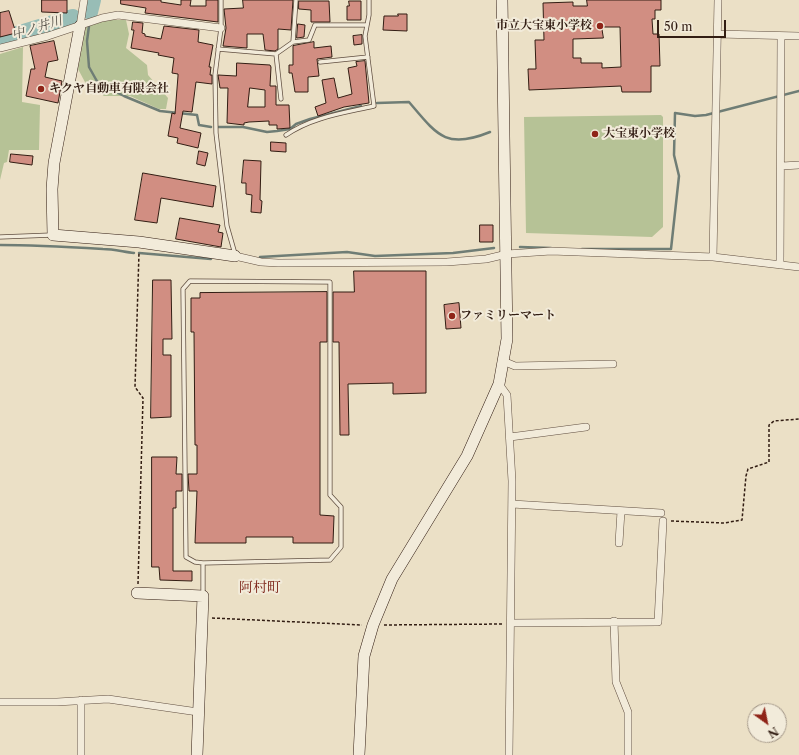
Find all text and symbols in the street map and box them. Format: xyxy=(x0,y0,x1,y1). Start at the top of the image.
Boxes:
scale bar xyxy=(659,12,728,38)
water label: 中ノ井川 xyxy=(10,13,64,43)
place label: 市立大宝東小学校 xyxy=(496,19,592,33)
text: 50 m xyxy=(664,19,693,34)
marker: 市立大宝東小学校 xyxy=(595,21,605,31)
place label: キクヤ自動車有限会社 xyxy=(49,82,169,96)
marker: キクヤ自動車有限会社 xyxy=(36,84,46,94)
place label: 大宝東小学校 xyxy=(603,127,675,141)
marker: 大宝東小学校 xyxy=(590,129,600,139)
place label: ファミリーマート xyxy=(460,309,556,323)
marker: ファミリーマート xyxy=(447,311,457,321)
district label: 阿村町 xyxy=(239,580,281,596)
north arrow xyxy=(747,703,787,743)
text: N xyxy=(765,724,781,741)

